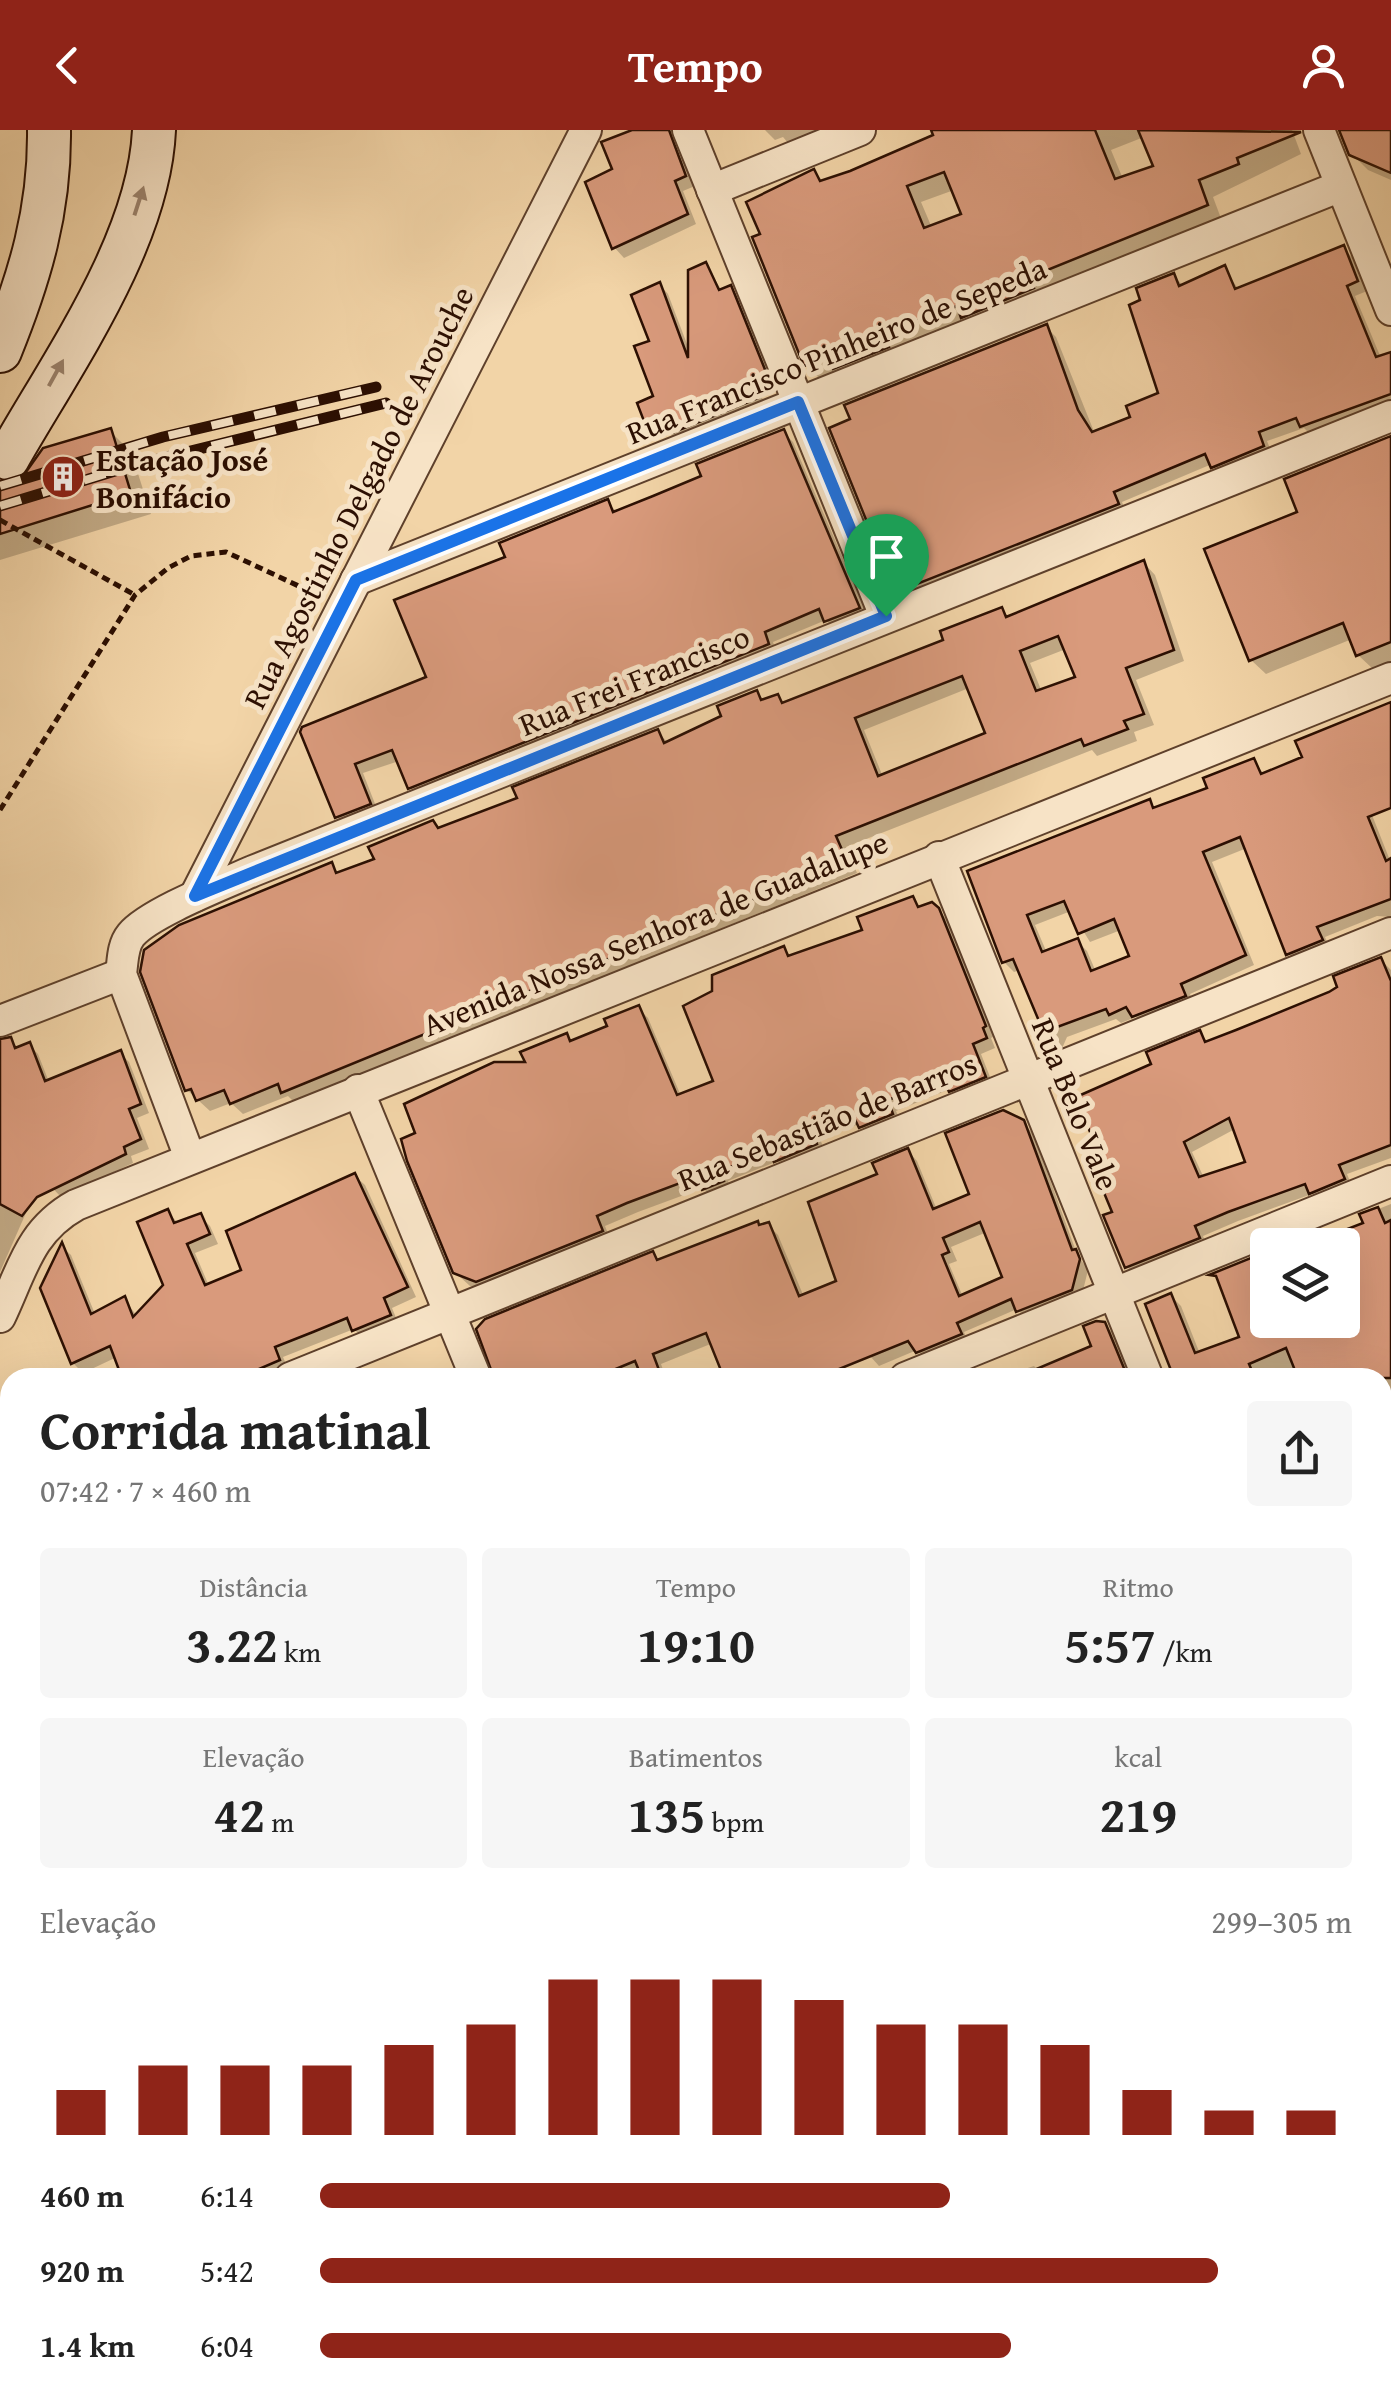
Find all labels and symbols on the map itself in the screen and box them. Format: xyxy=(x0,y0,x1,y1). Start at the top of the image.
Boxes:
one-way arrow xyxy=(132,186,147,216)
street label: Rua Francisco Pinheiro de Sepeda xyxy=(619,244,1053,456)
street label: Rua Agostinho Delgado de Arouche xyxy=(231,278,485,716)
one-way arrow xyxy=(46,359,64,387)
place label: Estação José Bonifácio xyxy=(96,436,268,520)
building icon: Estação José Bonifácio xyxy=(40,454,86,500)
pin xyxy=(844,514,929,617)
street label: Rua Frei Francisco xyxy=(512,612,756,748)
street label: Avenida Nossa Senhora de Guadalupe xyxy=(415,818,895,1048)
street label: Rua Belo Vale xyxy=(1020,1011,1132,1197)
street label: Rua Sebastião de Barros xyxy=(670,1039,984,1203)

